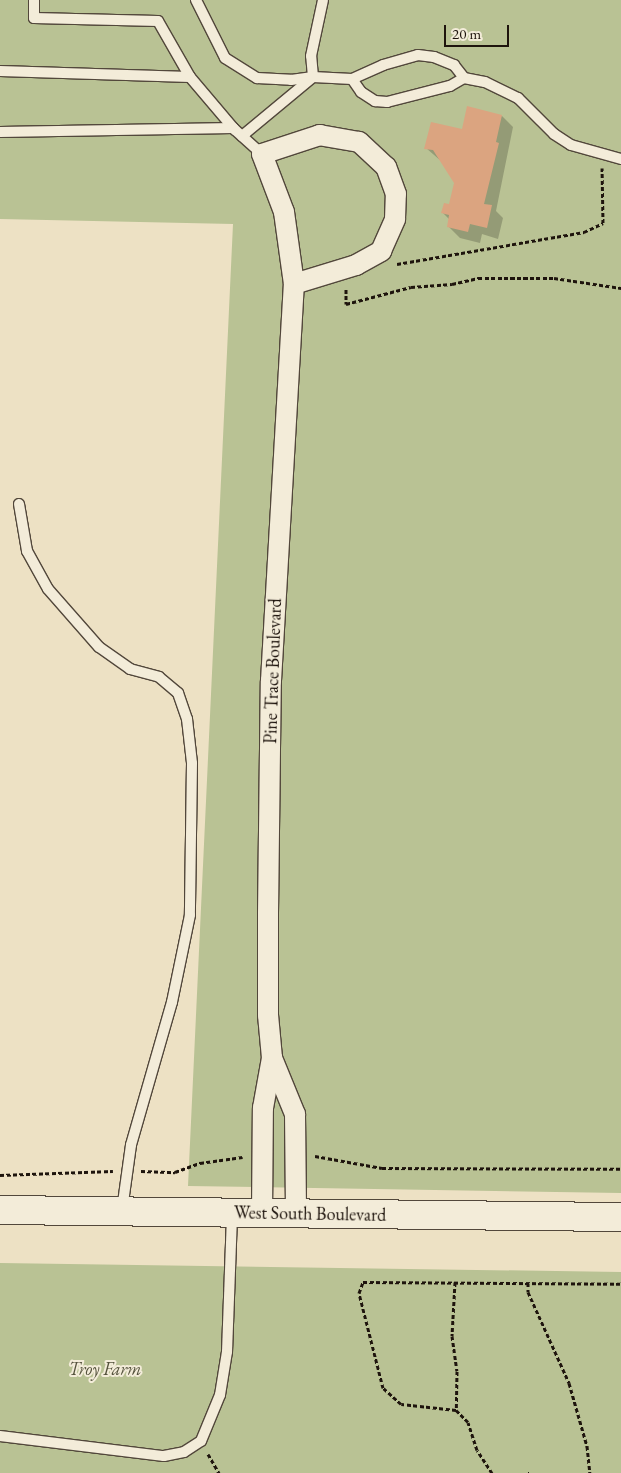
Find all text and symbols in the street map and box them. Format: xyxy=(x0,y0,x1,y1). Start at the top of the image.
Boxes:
scale bar xyxy=(446,15,511,47)
text: 20 m xyxy=(452,24,481,43)
street label: Pine Trace Boulevard xyxy=(260,598,286,744)
street label: West South Boulevard xyxy=(234,1202,386,1226)
park label: Troy Farm xyxy=(69,1358,141,1380)

